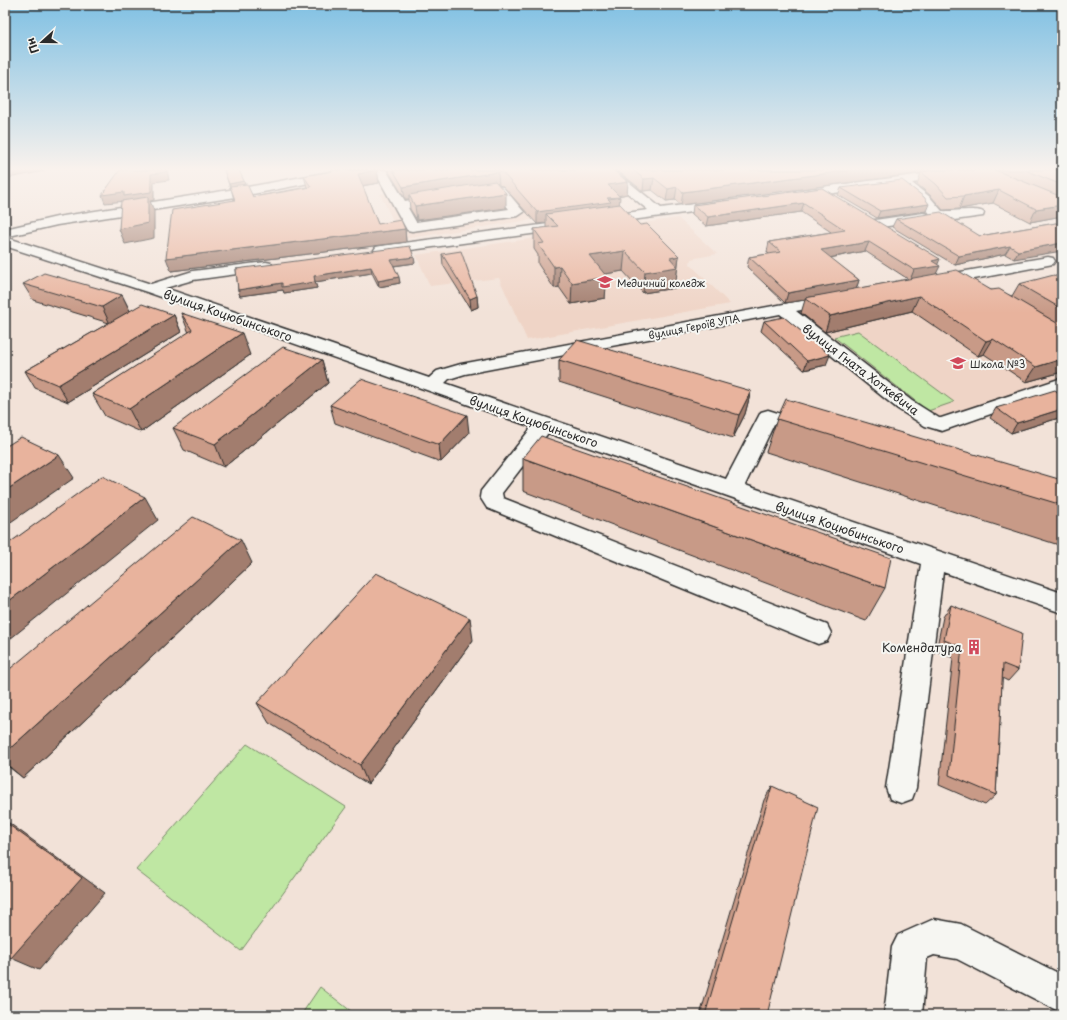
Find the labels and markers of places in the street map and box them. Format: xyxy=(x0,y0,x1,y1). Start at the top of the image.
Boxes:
school or university icon: Медичний коледж xyxy=(596,273,614,291)
place label: Медичний коледж xyxy=(617,275,706,290)
school or university icon: Школа №3 xyxy=(949,354,967,372)
place label: Школа №3 xyxy=(970,356,1025,371)
place label: Комендатура xyxy=(882,638,963,656)
building icon: Комендатура xyxy=(965,638,983,656)

